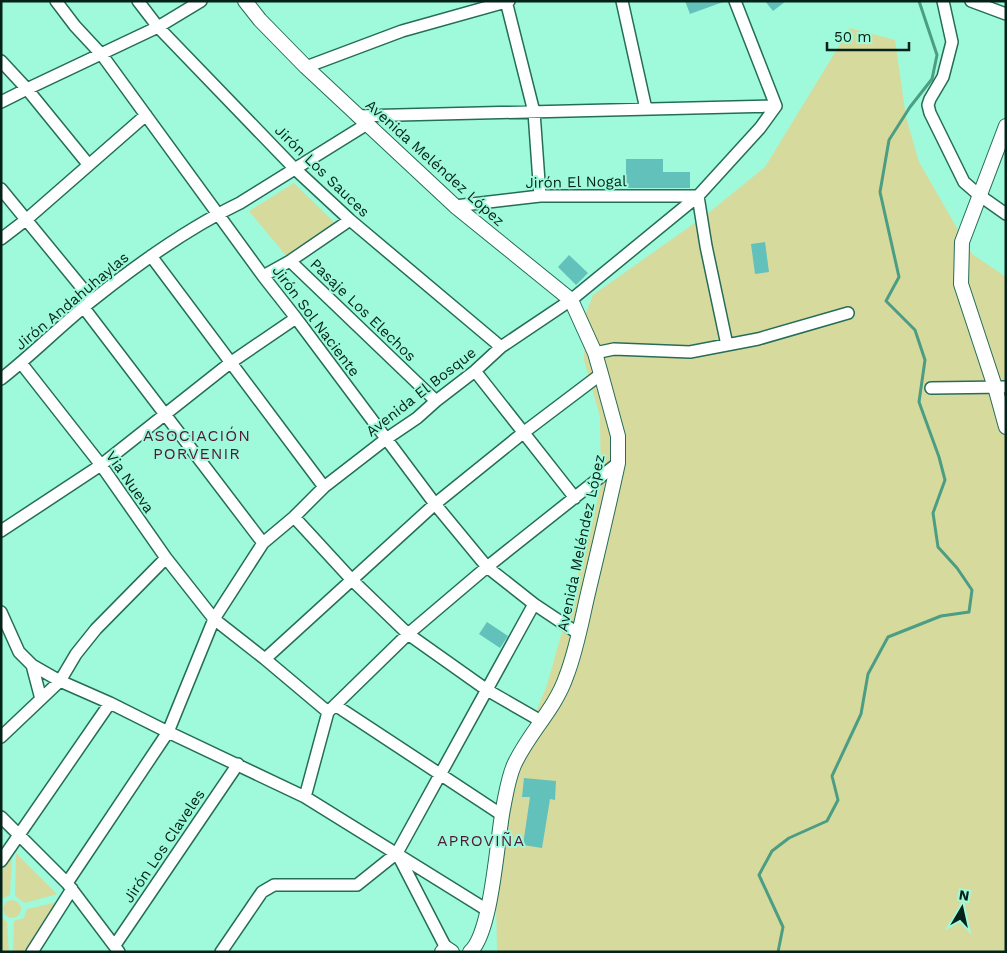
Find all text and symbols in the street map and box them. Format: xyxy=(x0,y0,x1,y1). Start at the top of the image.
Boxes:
scale bar xyxy=(827,20,910,52)
text: 50 m xyxy=(834,28,871,46)
street label: Avenida Meléndez López xyxy=(362,96,508,230)
street label: Jirón Los Sauces xyxy=(271,121,373,221)
street label: Jirón El Nogal xyxy=(525,172,627,192)
street label: Jirón Andahuhaylas xyxy=(12,248,133,354)
street label: Pasaje Los Elechos xyxy=(306,255,420,365)
street label: Jirón Sol Naciente xyxy=(268,262,364,380)
street label: Avenida El Bosque xyxy=(362,343,480,441)
district label: ASOCIACIÓN PORVENIR xyxy=(143,426,251,463)
street label: Via Nueva xyxy=(102,447,158,517)
street label: Avenida Meléndez López xyxy=(553,453,609,633)
street label: Jirón Los Claveles xyxy=(119,786,209,906)
district label: APROVIÑA xyxy=(437,831,525,850)
north arrow xyxy=(937,883,987,933)
text: N xyxy=(958,886,970,904)

